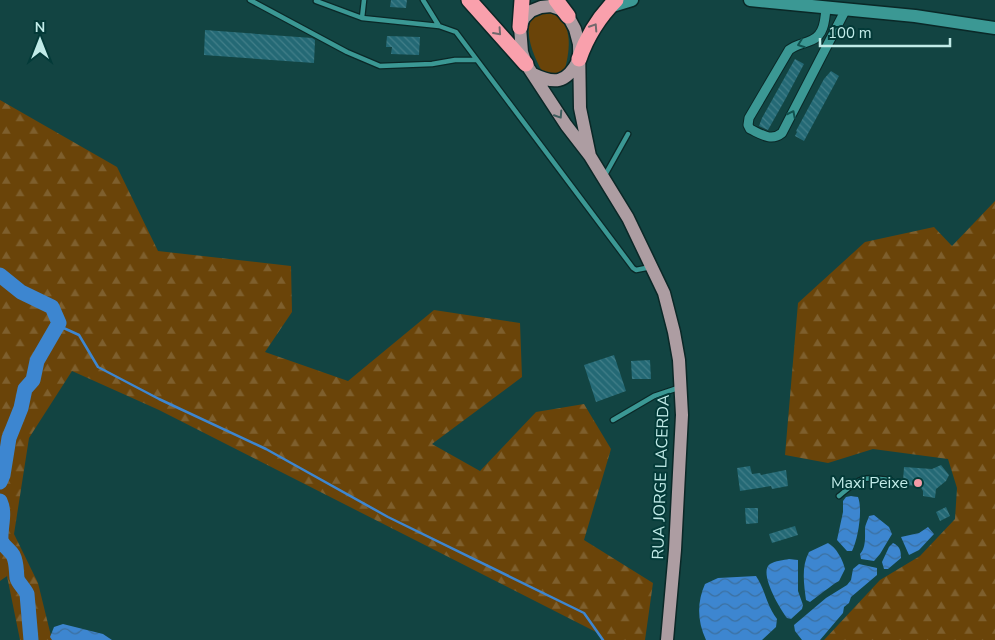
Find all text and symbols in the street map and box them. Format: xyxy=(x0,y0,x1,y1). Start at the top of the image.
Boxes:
north arrow xyxy=(15,15,65,65)
scale bar xyxy=(820,15,950,47)
text: N xyxy=(35,18,45,37)
one-way arrow xyxy=(588,23,597,33)
text: 100 m xyxy=(828,23,872,43)
one-way arrow xyxy=(492,27,501,36)
one-way arrow xyxy=(797,38,806,48)
one-way arrow xyxy=(553,110,563,119)
one-way arrow xyxy=(786,110,796,119)
street label: RUA JORGE LACERDA xyxy=(647,394,675,560)
place label: Maxi Peixe xyxy=(831,472,908,494)
marker: Maxi Peixe xyxy=(912,477,924,489)

